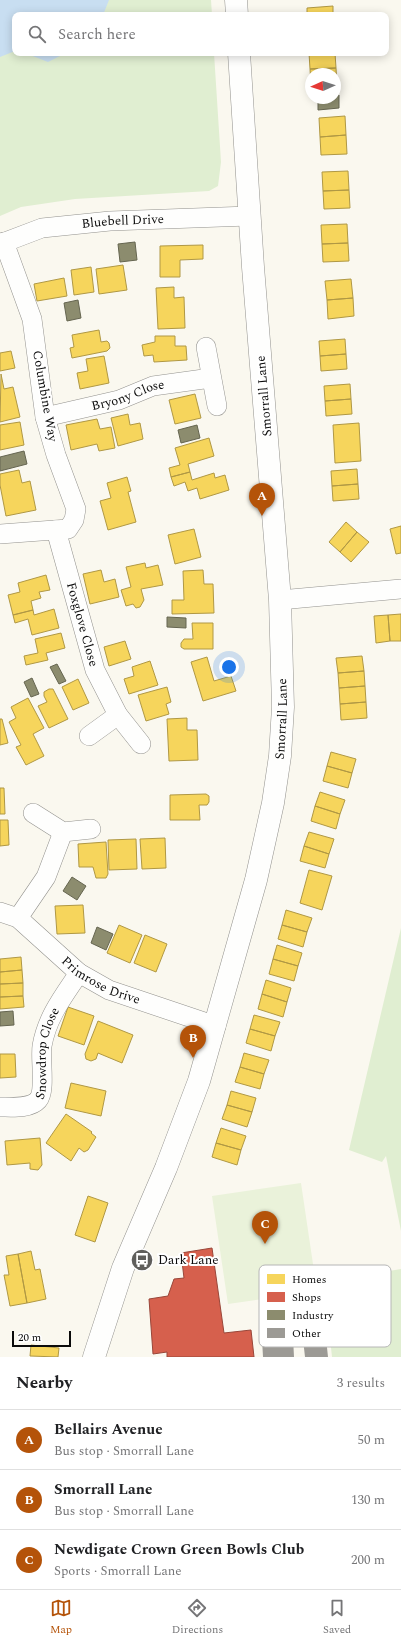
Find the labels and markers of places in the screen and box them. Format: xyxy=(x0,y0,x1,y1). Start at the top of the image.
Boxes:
pin: A xyxy=(249,483,275,516)
pin: B xyxy=(180,1025,206,1058)
pin: C xyxy=(252,1211,278,1244)
bus stop icon: Dark Lane xyxy=(129,1247,155,1273)
place label: Dark Lane xyxy=(158,1250,219,1270)

